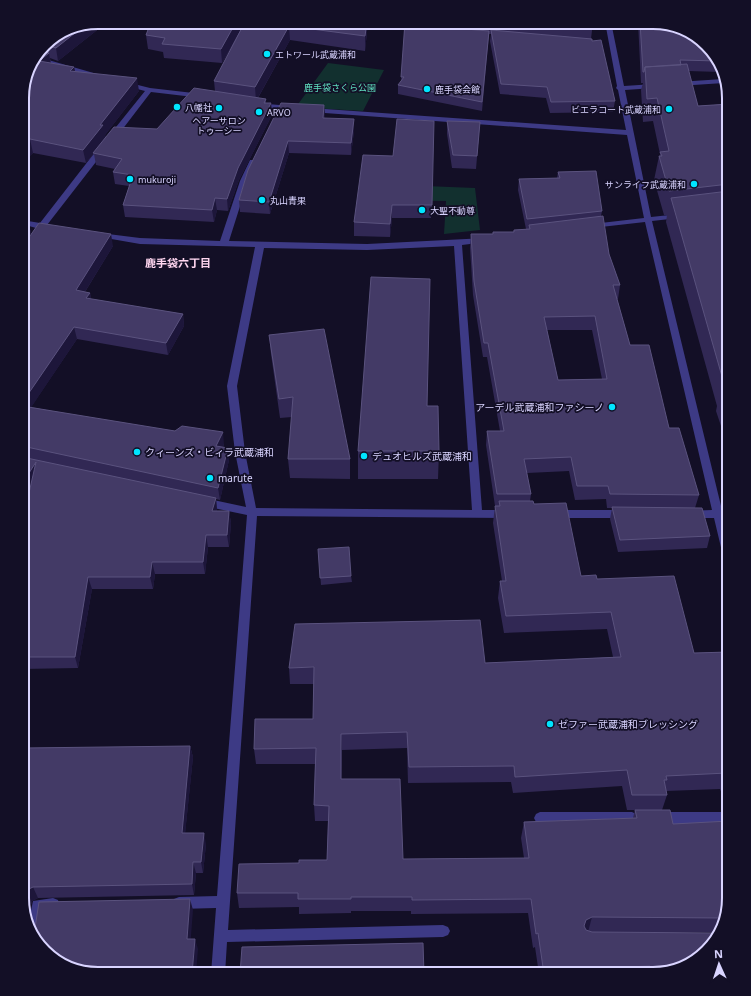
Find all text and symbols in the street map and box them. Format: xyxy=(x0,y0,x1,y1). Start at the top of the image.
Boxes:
place label: エトワール武蔵浦和 xyxy=(275,48,356,61)
marker: エトワール武蔵浦和 xyxy=(262,49,272,59)
park label: 鹿手袋さくら公園 xyxy=(304,81,376,94)
place label: 鹿手袋会館 xyxy=(435,83,480,96)
marker: 鹿手袋会館 xyxy=(422,84,432,94)
place label: 八幡社 xyxy=(185,101,212,114)
marker: 八幡社 xyxy=(172,102,182,112)
marker: ヘアーサロン トゥーシー xyxy=(214,103,224,113)
place label: ビエラコート武蔵浦和 xyxy=(571,103,661,116)
marker: ビエラコート武蔵浦和 xyxy=(664,104,674,114)
place label: ARVO xyxy=(267,106,291,119)
marker: ARVO xyxy=(254,107,264,117)
place label: ヘアーサロン トゥーシー xyxy=(192,114,246,137)
place label: mukuroji xyxy=(138,173,176,186)
marker: mukuroji xyxy=(125,174,135,184)
place label: サンライフ武蔵浦和 xyxy=(605,178,686,191)
marker: サンライフ武蔵浦和 xyxy=(689,179,699,189)
place label: 丸山青果 xyxy=(270,194,306,207)
marker: 丸山青果 xyxy=(257,195,267,205)
place label: 大聖不動尊 xyxy=(430,204,475,217)
marker: 大聖不動尊 xyxy=(417,205,427,215)
district label: 鹿手袋六丁目 xyxy=(145,255,211,270)
place label: アーデル武蔵浦和ファシーノ xyxy=(475,400,604,414)
marker: アーデル武蔵浦和ファシーノ xyxy=(607,402,617,412)
place label: クィーンズ・ビィラ武蔵浦和 xyxy=(145,445,274,459)
marker: クィーンズ・ビィラ武蔵浦和 xyxy=(132,447,142,457)
place label: デュオヒルズ武蔵浦和 xyxy=(372,449,472,463)
marker: デュオヒルズ武蔵浦和 xyxy=(359,451,369,461)
place label: marute xyxy=(218,471,253,485)
marker: marute xyxy=(205,473,215,483)
place label: ゼファー武蔵浦和ブレッシング xyxy=(558,717,698,731)
marker: ゼファー武蔵浦和ブレッシング xyxy=(545,719,555,729)
north arrow xyxy=(699,944,739,984)
text: N xyxy=(714,946,723,961)

